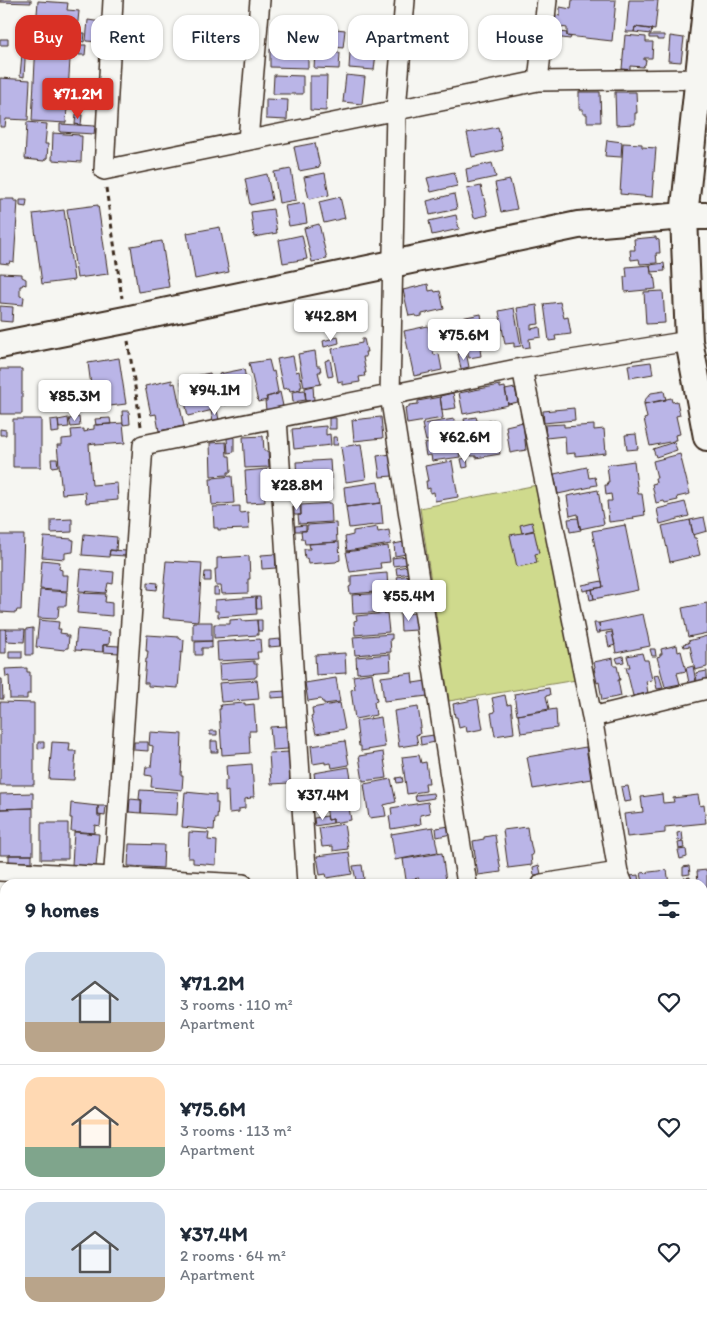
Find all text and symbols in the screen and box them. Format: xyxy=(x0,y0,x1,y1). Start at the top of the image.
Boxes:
chip: Buy xyxy=(15,15,81,60)
chip: Rent xyxy=(91,15,163,60)
chip: Filters xyxy=(173,15,259,60)
chip: New xyxy=(269,15,338,60)
chip: Apartment xyxy=(348,15,468,60)
chip: House xyxy=(478,15,562,60)
pin: ¥71.2M xyxy=(37,78,119,120)
text: ¥71.2M xyxy=(53,84,103,103)
pin: ¥42.8M xyxy=(290,300,372,342)
text: ¥42.8M xyxy=(305,306,357,325)
pin: ¥75.6M xyxy=(423,318,505,361)
text: ¥75.6M xyxy=(439,325,489,344)
pin: ¥94.1M xyxy=(174,374,256,416)
pin: ¥85.3M xyxy=(34,380,116,422)
text: ¥94.1M xyxy=(190,380,240,399)
text: ¥85.3M xyxy=(49,386,101,405)
pin: ¥62.6M xyxy=(424,420,506,463)
text: ¥62.6M xyxy=(440,427,490,446)
pin: ¥28.8M xyxy=(256,468,338,511)
text: ¥28.8M xyxy=(271,475,323,494)
pin: ¥55.4M xyxy=(368,580,450,622)
text: ¥55.4M xyxy=(383,586,435,605)
pin: ¥37.4M xyxy=(282,778,364,821)
text: ¥37.4M xyxy=(297,785,349,804)
icon: filters xyxy=(655,895,683,923)
text: 9 homes xyxy=(25,897,99,922)
text: ¥71.2M xyxy=(180,970,245,995)
icon: home xyxy=(65,972,125,1032)
icon: heart xyxy=(655,988,683,1016)
text: 3 rooms · 110 m² xyxy=(180,995,293,1014)
text: Apartment xyxy=(180,1014,255,1033)
text: ¥75.6M xyxy=(180,1096,246,1121)
icon: home xyxy=(65,1097,125,1157)
icon: heart xyxy=(655,1113,683,1141)
text: 3 rooms · 113 m² xyxy=(180,1121,292,1140)
text: Apartment xyxy=(180,1140,255,1159)
text: ¥37.4M xyxy=(180,1221,248,1246)
icon: home xyxy=(65,1222,125,1282)
icon: heart xyxy=(655,1238,683,1266)
text: 2 rooms · 64 m² xyxy=(180,1246,286,1265)
text: Apartment xyxy=(180,1265,255,1284)

